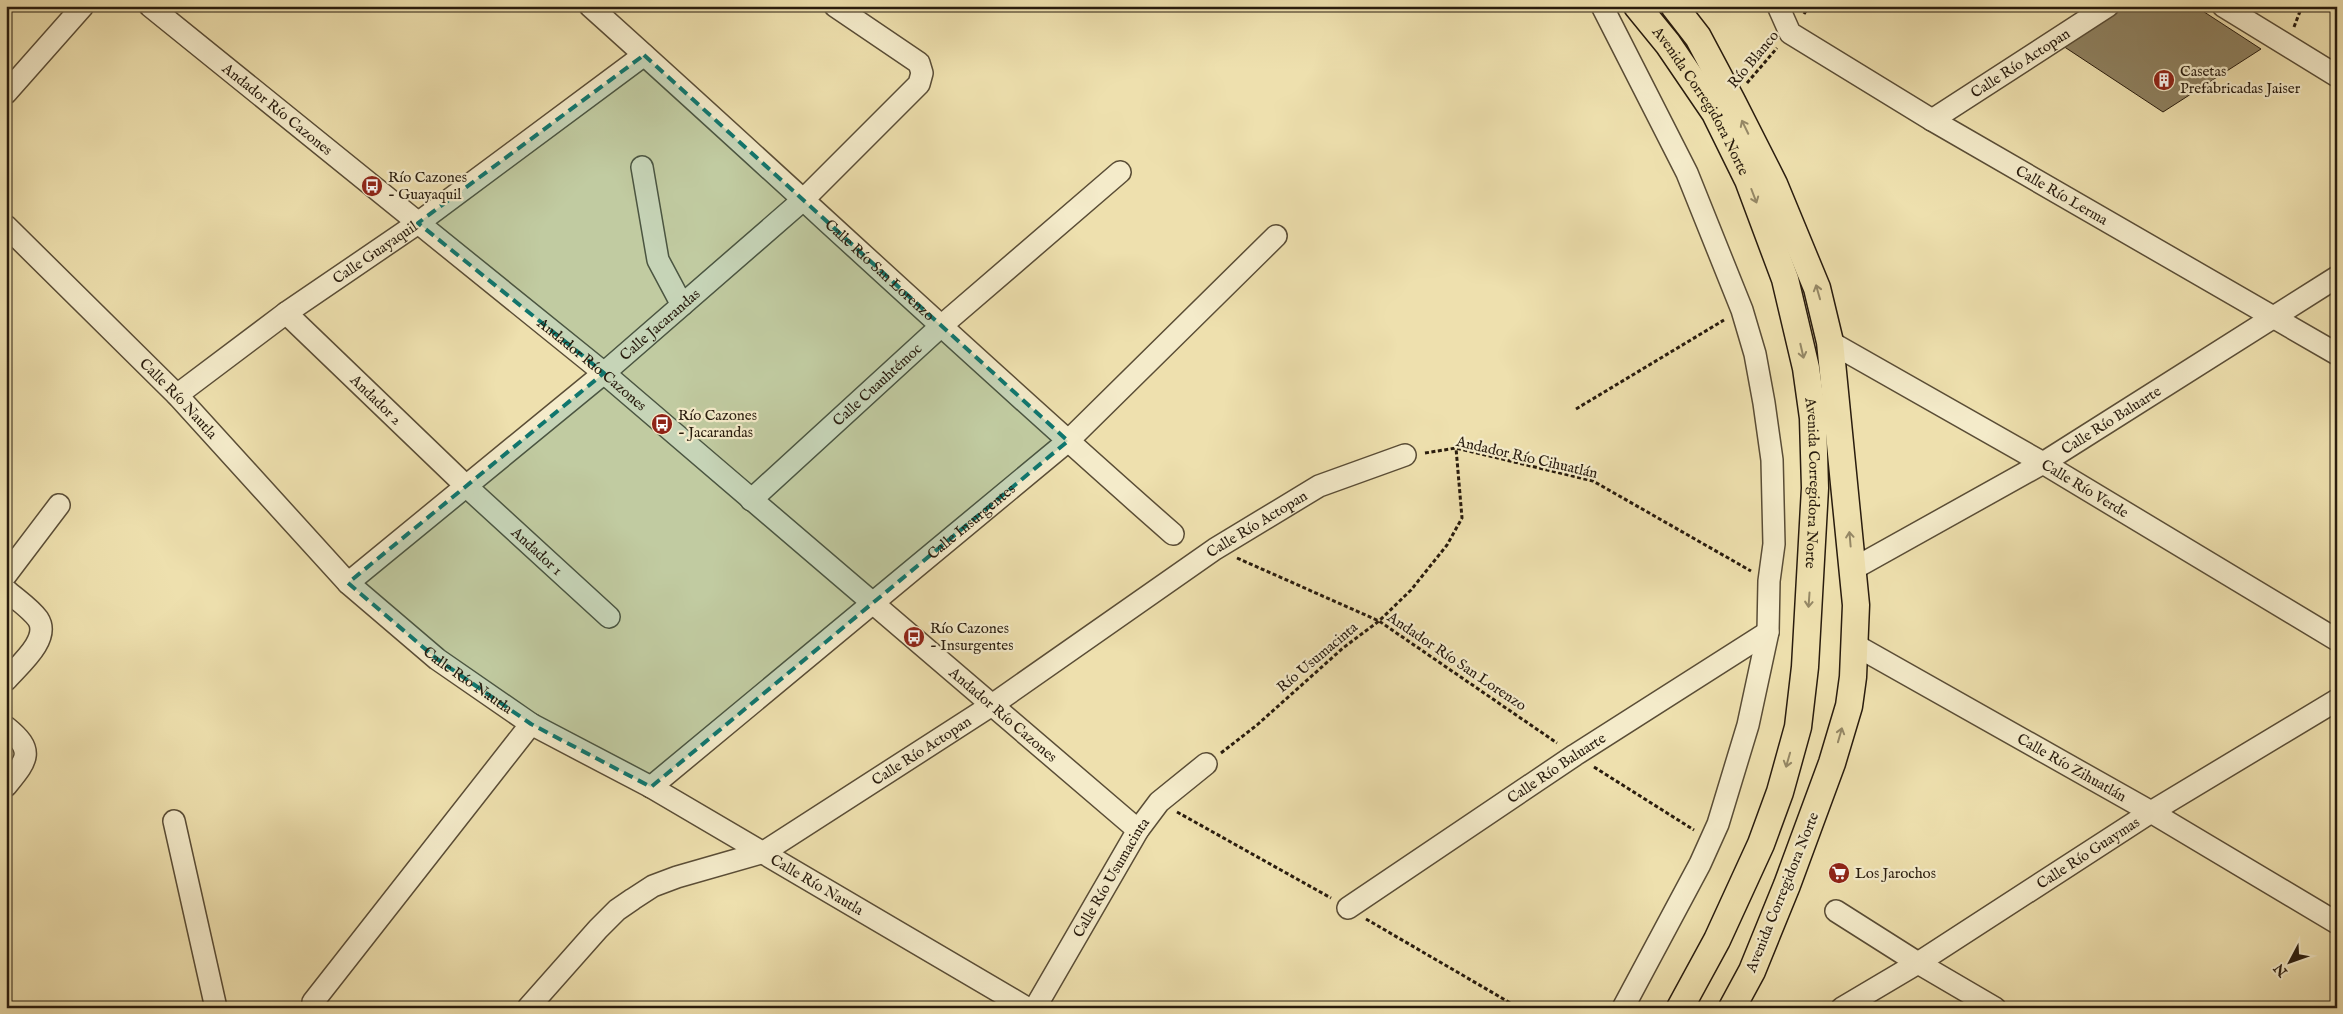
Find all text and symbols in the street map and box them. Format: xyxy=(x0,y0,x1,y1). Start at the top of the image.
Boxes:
street label: Avenida Corregidora Norte xyxy=(1647,22,1753,179)
street label: Calle Río Actopan xyxy=(1967,24,2074,102)
street label: Río Blanco xyxy=(1724,27,1783,92)
street label: Andador Río Cazones xyxy=(217,59,336,160)
place label: Casetas Prefabricadas Jaiser xyxy=(2180,62,2301,98)
building icon: Casetas Prefabricadas Jaiser xyxy=(2152,68,2176,92)
one-way arrow xyxy=(1740,120,1750,135)
street label: Calle Río Lerma xyxy=(2012,161,2112,230)
place label: Río Cazones - Guayaquil xyxy=(388,168,467,204)
bus stop icon: Río Cazones - Guayaquil xyxy=(360,174,384,198)
one-way arrow xyxy=(1750,188,1759,203)
street label: Calle Río San Lorenzo xyxy=(821,215,938,325)
street label: Calle Guayaquil xyxy=(329,217,422,288)
one-way arrow xyxy=(1813,284,1822,300)
street label: Calle Jacarandas xyxy=(616,285,704,365)
street label: Andador Río Cazones xyxy=(532,313,650,415)
street label: Calle Cuauhtémoc xyxy=(829,339,926,431)
one-way arrow xyxy=(1798,342,1807,358)
street label: Calle Río Nautla xyxy=(135,354,222,444)
street label: Andador 2 xyxy=(345,370,406,429)
street label: Calle Río Baluarte xyxy=(2058,382,2165,459)
street label: Avenida Corregidora Norte xyxy=(1800,395,1824,569)
place label: Río Cazones - Jacarandas xyxy=(678,406,757,442)
bus stop icon: Río Cazones - Jacarandas xyxy=(650,412,674,436)
street label: Andador Río Cihuatlán xyxy=(1453,432,1599,483)
street label: Calle Río Verde xyxy=(2038,455,2132,522)
street label: Calle Insurgentes xyxy=(923,480,1019,564)
street label: Calle Río Actopan xyxy=(1203,486,1311,562)
street label: Andador 1 xyxy=(506,522,566,580)
one-way arrow xyxy=(1845,532,1855,548)
one-way arrow xyxy=(1804,591,1814,607)
street label: Andador Río San Lorenzo xyxy=(1383,607,1530,715)
street label: Río Usumacinta xyxy=(1273,618,1362,697)
place label: Río Cazones - Insurgentes xyxy=(930,619,1014,655)
bus stop icon: Río Cazones - Insurgentes xyxy=(902,625,926,649)
street label: Calle Río Nautla xyxy=(419,642,516,719)
street label: Andador Río Cazones xyxy=(944,663,1061,766)
street label: Calle Río Actopan xyxy=(868,712,975,790)
one-way arrow xyxy=(1836,727,1846,743)
street label: Calle Río Baluarte xyxy=(1504,729,1610,808)
street label: Calle Río Zihuatlán xyxy=(2014,729,2130,806)
one-way arrow xyxy=(1783,752,1793,768)
street label: Avenida Corregidora Norte xyxy=(1741,809,1823,976)
street label: Calle Río Guaymas xyxy=(2033,813,2143,894)
street label: Calle Río Usumacinta xyxy=(1069,814,1154,941)
street label: Calle Río Nautla xyxy=(767,850,867,920)
supermarket icon: Los Jarochos xyxy=(1827,861,1851,885)
place label: Los Jarochos xyxy=(1855,864,1936,883)
north arrow xyxy=(2266,936,2316,986)
text: N xyxy=(2270,959,2292,981)

